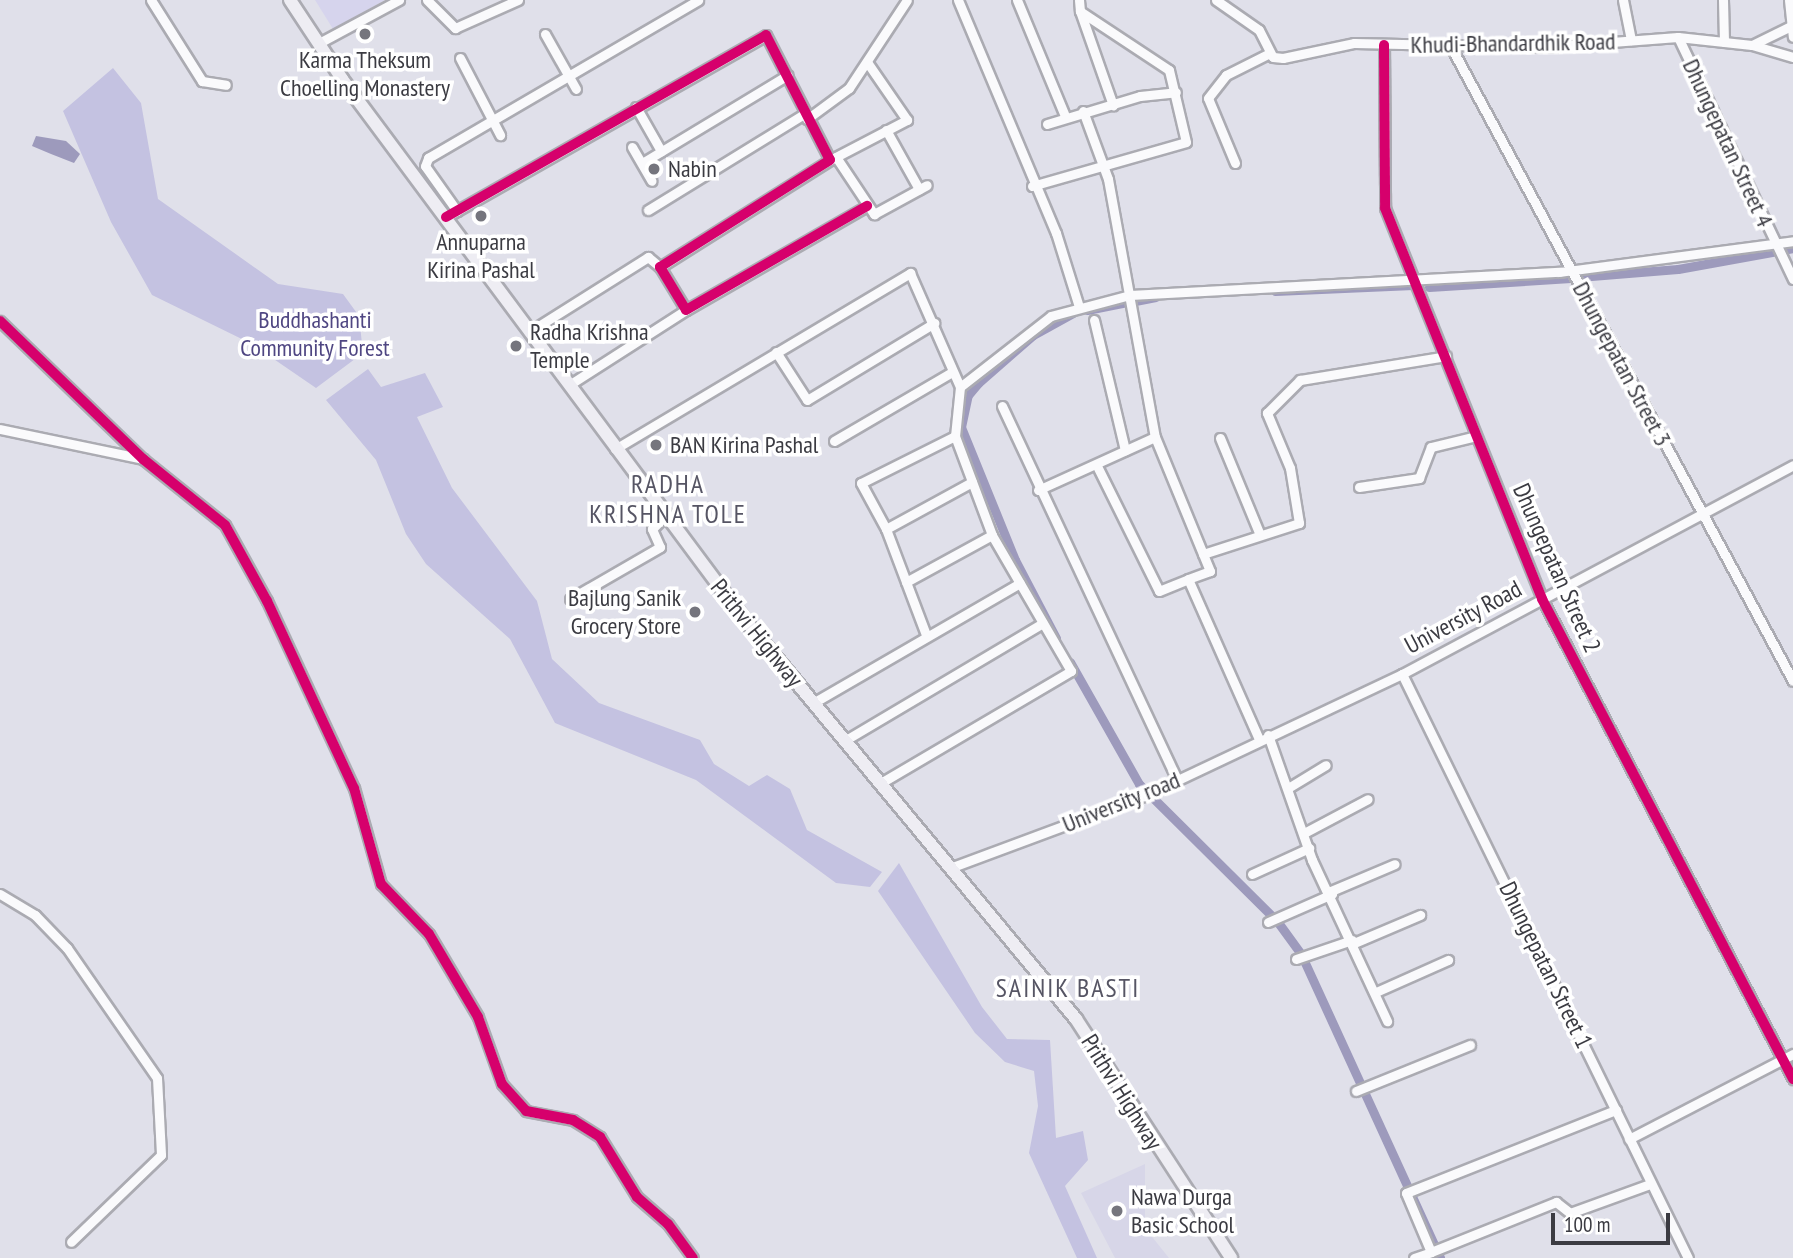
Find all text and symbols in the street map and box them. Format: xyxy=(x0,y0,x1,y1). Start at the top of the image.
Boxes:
marker: Karma Theksum Choelling Monastery xyxy=(357,26,373,42)
street label: Khudi-Bhandardhik Road xyxy=(1410,27,1616,59)
place label: Karma Theksum Choelling Monastery xyxy=(280,46,450,102)
street label: Dhungepatan Street 4 xyxy=(1677,55,1779,231)
place label: Nabin xyxy=(668,155,717,183)
marker: Nabin xyxy=(646,161,662,177)
marker: Annuparna Kirina Pashal xyxy=(473,208,489,224)
place label: Annuparna Kirina Pashal xyxy=(427,228,535,284)
street label: Dhungepatan Street 3 xyxy=(1567,277,1677,451)
park label: Buddhashanti Community Forest xyxy=(240,306,390,362)
place label: Radha Krishna Temple xyxy=(530,318,649,374)
marker: Radha Krishna Temple xyxy=(508,338,524,354)
place label: BAN Kirina Pashal xyxy=(670,431,818,459)
marker: BAN Kirina Pashal xyxy=(648,437,664,453)
district label: RADHA KRISHNA TOLE xyxy=(590,468,746,530)
street label: Dhungepatan Street 2 xyxy=(1507,479,1607,657)
street label: Prithvi Highway xyxy=(705,573,809,693)
street label: University Road xyxy=(1399,574,1527,660)
place label: Bajlung Sanik Grocery Store xyxy=(568,584,681,640)
marker: Bajlung Sanik Grocery Store xyxy=(687,604,703,620)
street label: University road xyxy=(1058,765,1184,839)
street label: Dhungepatan Street 1 xyxy=(1493,877,1599,1053)
district label: SAINIK BASTI xyxy=(997,972,1139,1004)
street label: Prithvi Highway xyxy=(1075,1029,1169,1155)
place label: Nawa Durga Basic School xyxy=(1131,1183,1235,1239)
scale bar xyxy=(1555,1198,1674,1242)
marker: Nawa Durga Basic School xyxy=(1109,1203,1125,1219)
text: 100 m xyxy=(1564,1211,1610,1238)

